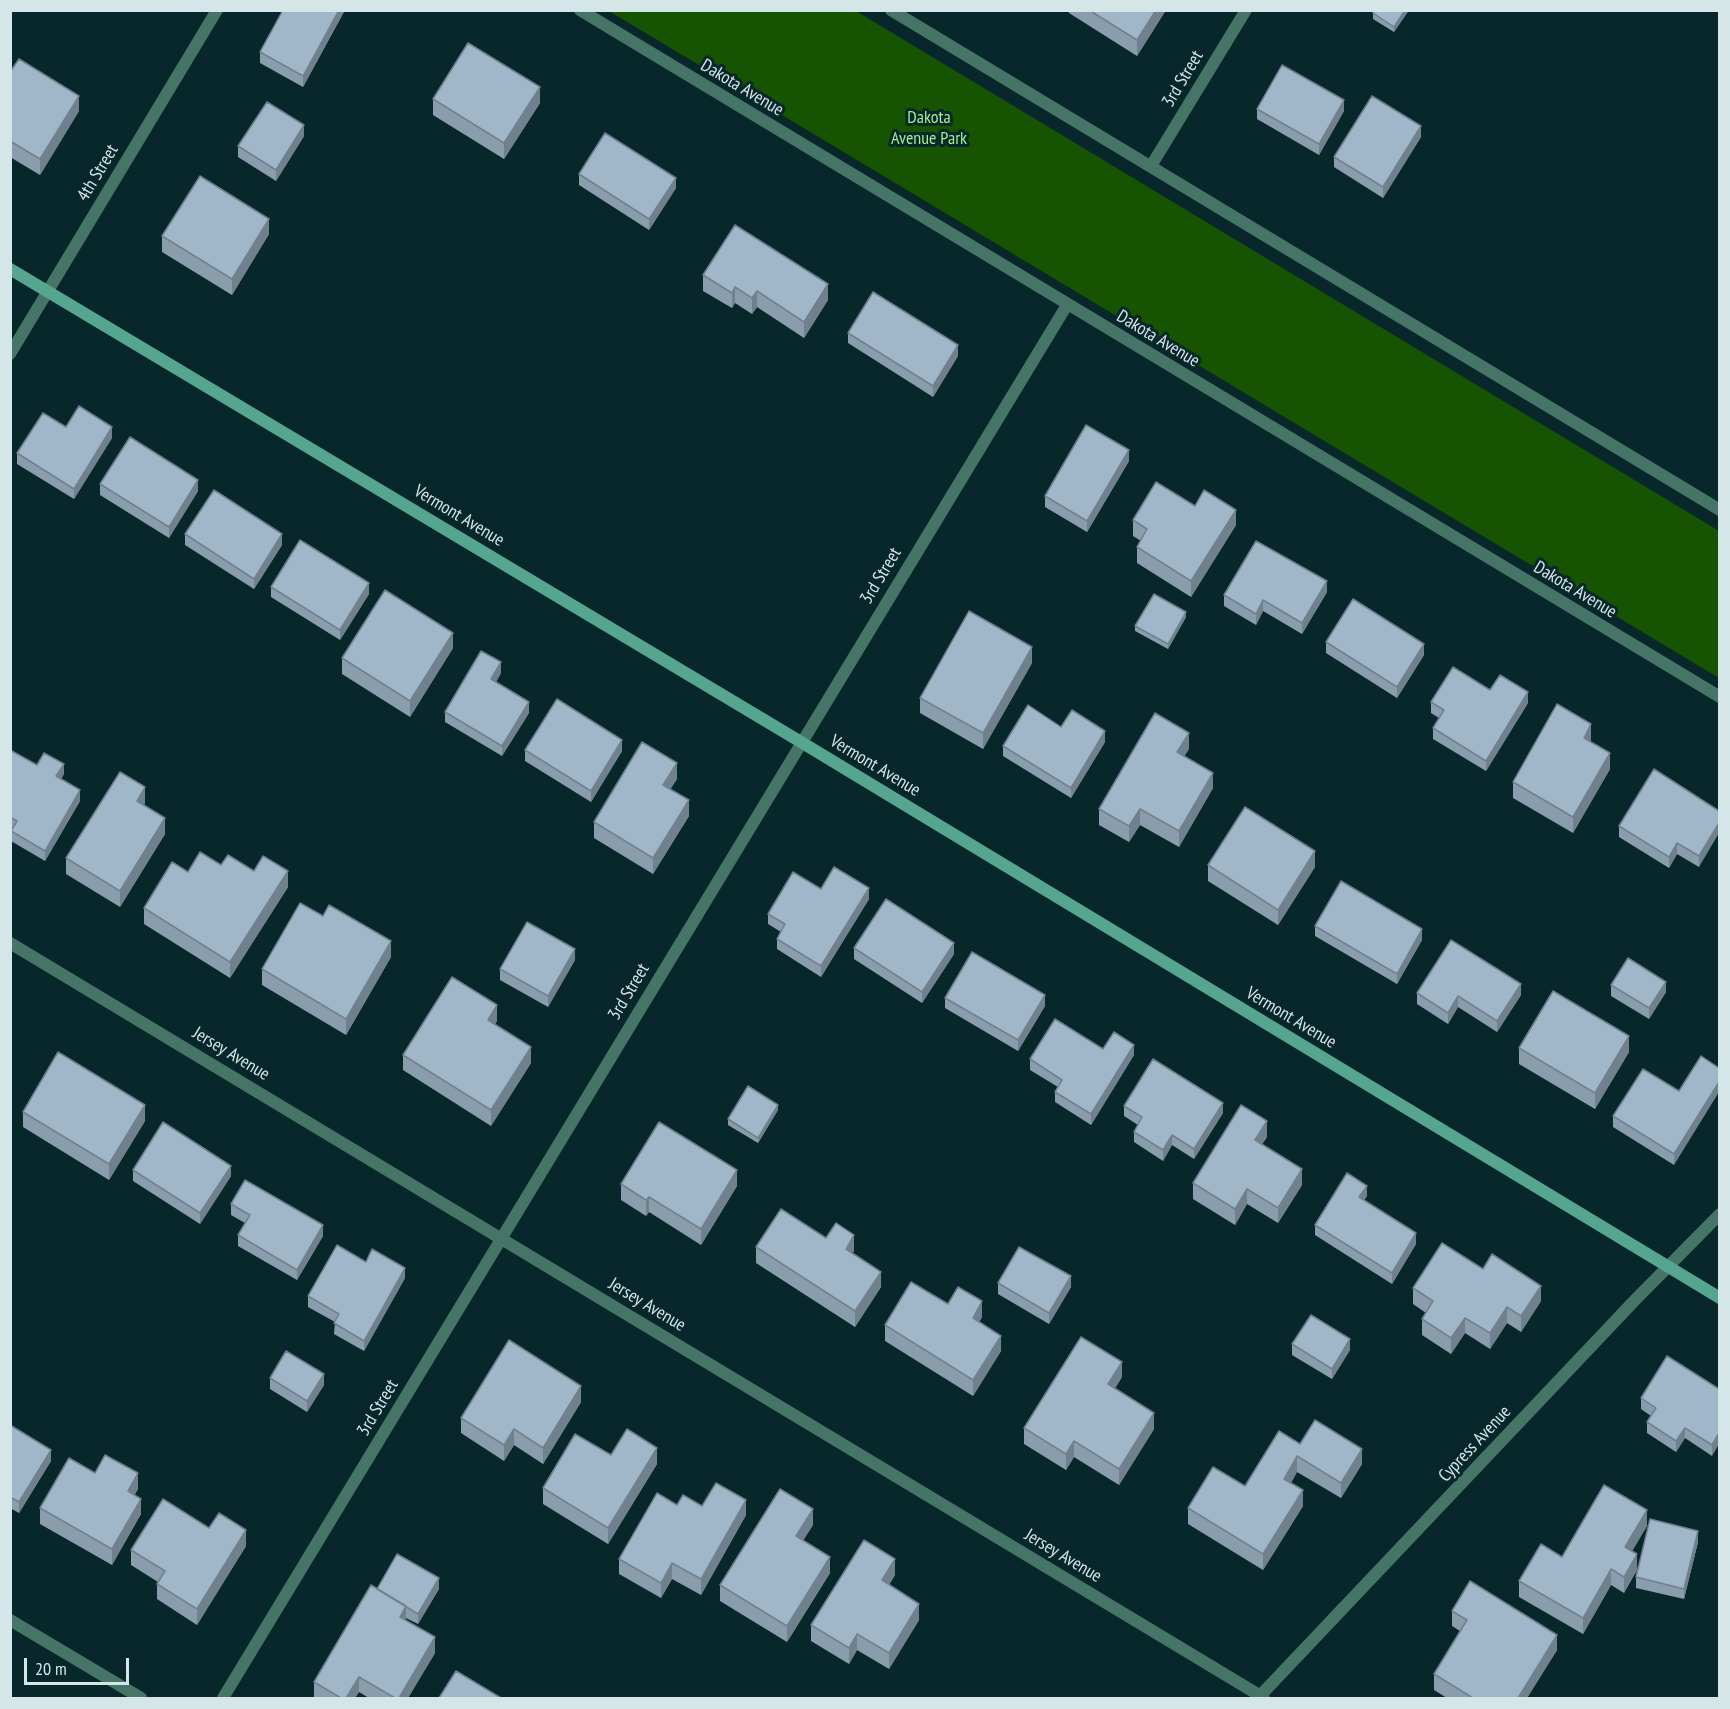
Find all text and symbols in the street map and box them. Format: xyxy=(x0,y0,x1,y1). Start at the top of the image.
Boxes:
street label: 3rd Street xyxy=(1158,47,1208,111)
street label: Dakota Avenue xyxy=(697,55,787,121)
park label: Dakota Avenue Park xyxy=(891,107,967,150)
street label: 4th Street xyxy=(73,141,123,205)
street label: Dakota Avenue xyxy=(1113,306,1203,372)
street label: Vermont Avenue xyxy=(410,481,508,551)
street label: 3rd Street xyxy=(856,544,906,608)
street label: Dakota Avenue xyxy=(1530,557,1620,623)
street label: Vermont Avenue xyxy=(826,731,924,801)
street label: 3rd Street xyxy=(604,960,654,1024)
street label: Vermont Avenue xyxy=(1242,983,1340,1053)
street label: Jersey Avenue xyxy=(189,1023,273,1085)
street label: Jersey Avenue xyxy=(605,1274,689,1336)
street label: 3rd Street xyxy=(353,1376,403,1440)
street label: Cypress Avenue xyxy=(1434,1402,1516,1486)
street label: Jersey Avenue xyxy=(1021,1525,1105,1587)
scale bar xyxy=(27,1646,132,1684)
text: 20 m xyxy=(35,1657,67,1680)

